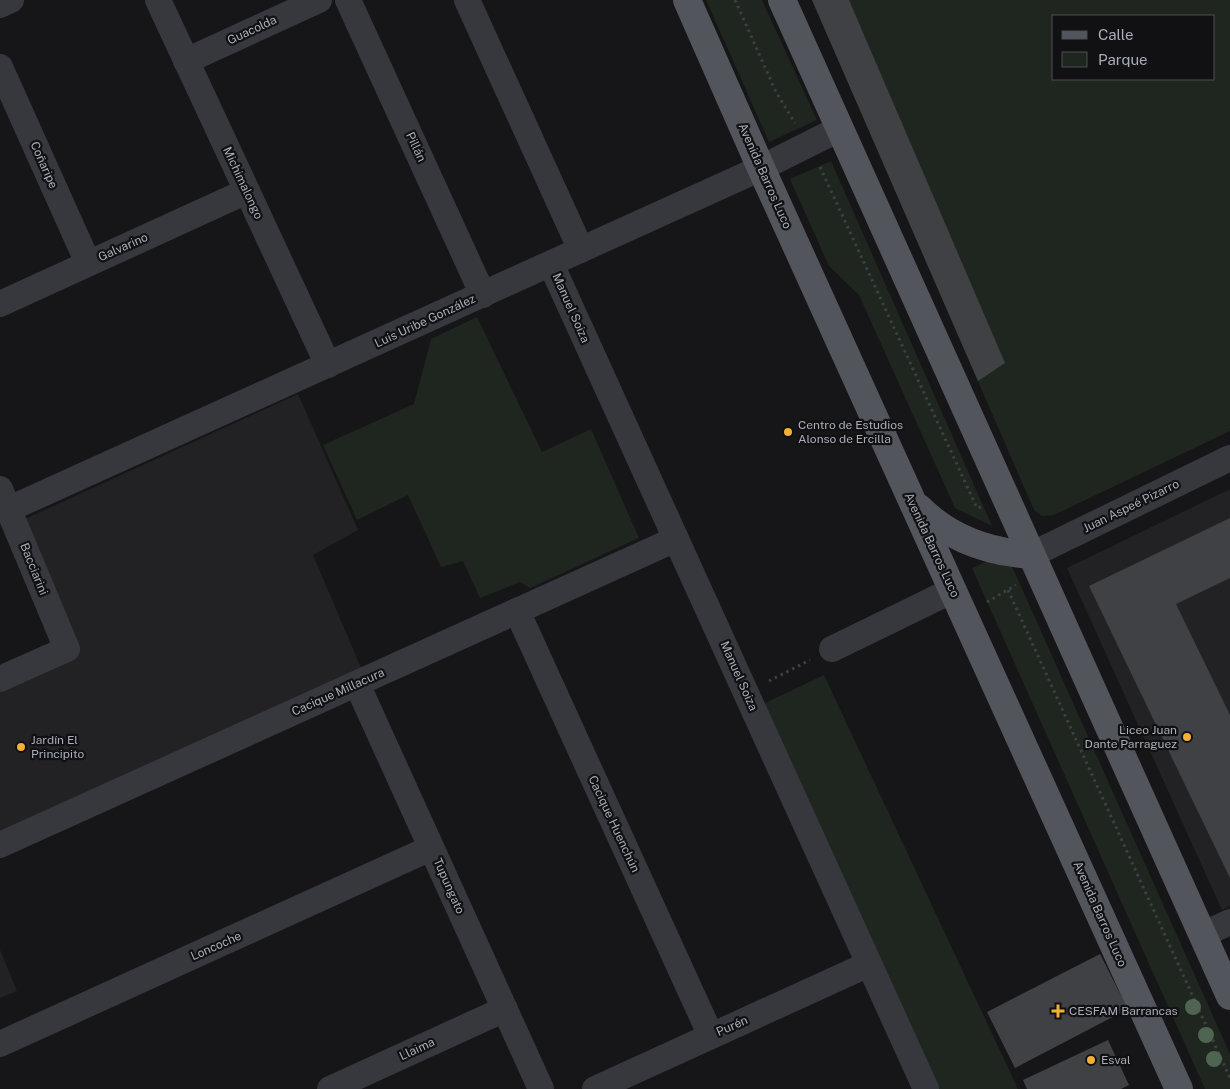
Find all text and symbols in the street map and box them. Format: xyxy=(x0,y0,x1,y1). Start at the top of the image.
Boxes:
street label: Guacolda xyxy=(225,12,279,48)
legend xyxy=(1052,15,1215,80)
text: Calle xyxy=(1098,26,1134,43)
text: Parque xyxy=(1098,51,1148,68)
street label: Avenida Barros Luco xyxy=(735,121,795,231)
street label: Pillán xyxy=(403,130,429,164)
street label: Coñaripe xyxy=(27,139,61,191)
street label: Michimalongo xyxy=(220,145,266,222)
street label: Galvarino xyxy=(96,230,150,264)
street label: Manuel Soiza xyxy=(549,271,593,345)
street label: Luis Uribe González xyxy=(372,291,478,350)
place label: Centro de Estudios Alonso de Ercilla xyxy=(798,418,903,446)
marker: Centro de Estudios Alonso de Ercilla xyxy=(782,426,794,438)
street label: Juan Aspeé Pizarro xyxy=(1081,477,1182,535)
street label: Avenida Barros Luco xyxy=(902,490,963,600)
street label: Bacciarini xyxy=(17,541,51,597)
street label: Manuel Soiza xyxy=(717,639,761,713)
street label: Cacique Millacura xyxy=(289,665,387,719)
place label: Liceo Juan Dante Parraguez xyxy=(1085,723,1177,751)
marker: Liceo Juan Dante Parraguez xyxy=(1181,731,1193,743)
place label: Jardín El Principito xyxy=(31,733,84,761)
marker: Jardín El Principito xyxy=(15,741,27,753)
street label: Cacique Huenchún xyxy=(585,773,643,875)
street label: Tupungato xyxy=(430,856,468,916)
street label: Avenida Barros Luco xyxy=(1070,859,1130,969)
street label: Loncoche xyxy=(189,929,244,963)
marker: CESFAM Barrancas xyxy=(1051,1004,1065,1018)
place label: CESFAM Barrancas xyxy=(1069,1004,1178,1018)
street label: Purén xyxy=(714,1013,750,1039)
street label: Llaima xyxy=(397,1035,437,1063)
place label: Esval xyxy=(1101,1053,1131,1067)
marker: Esval xyxy=(1085,1054,1097,1066)

